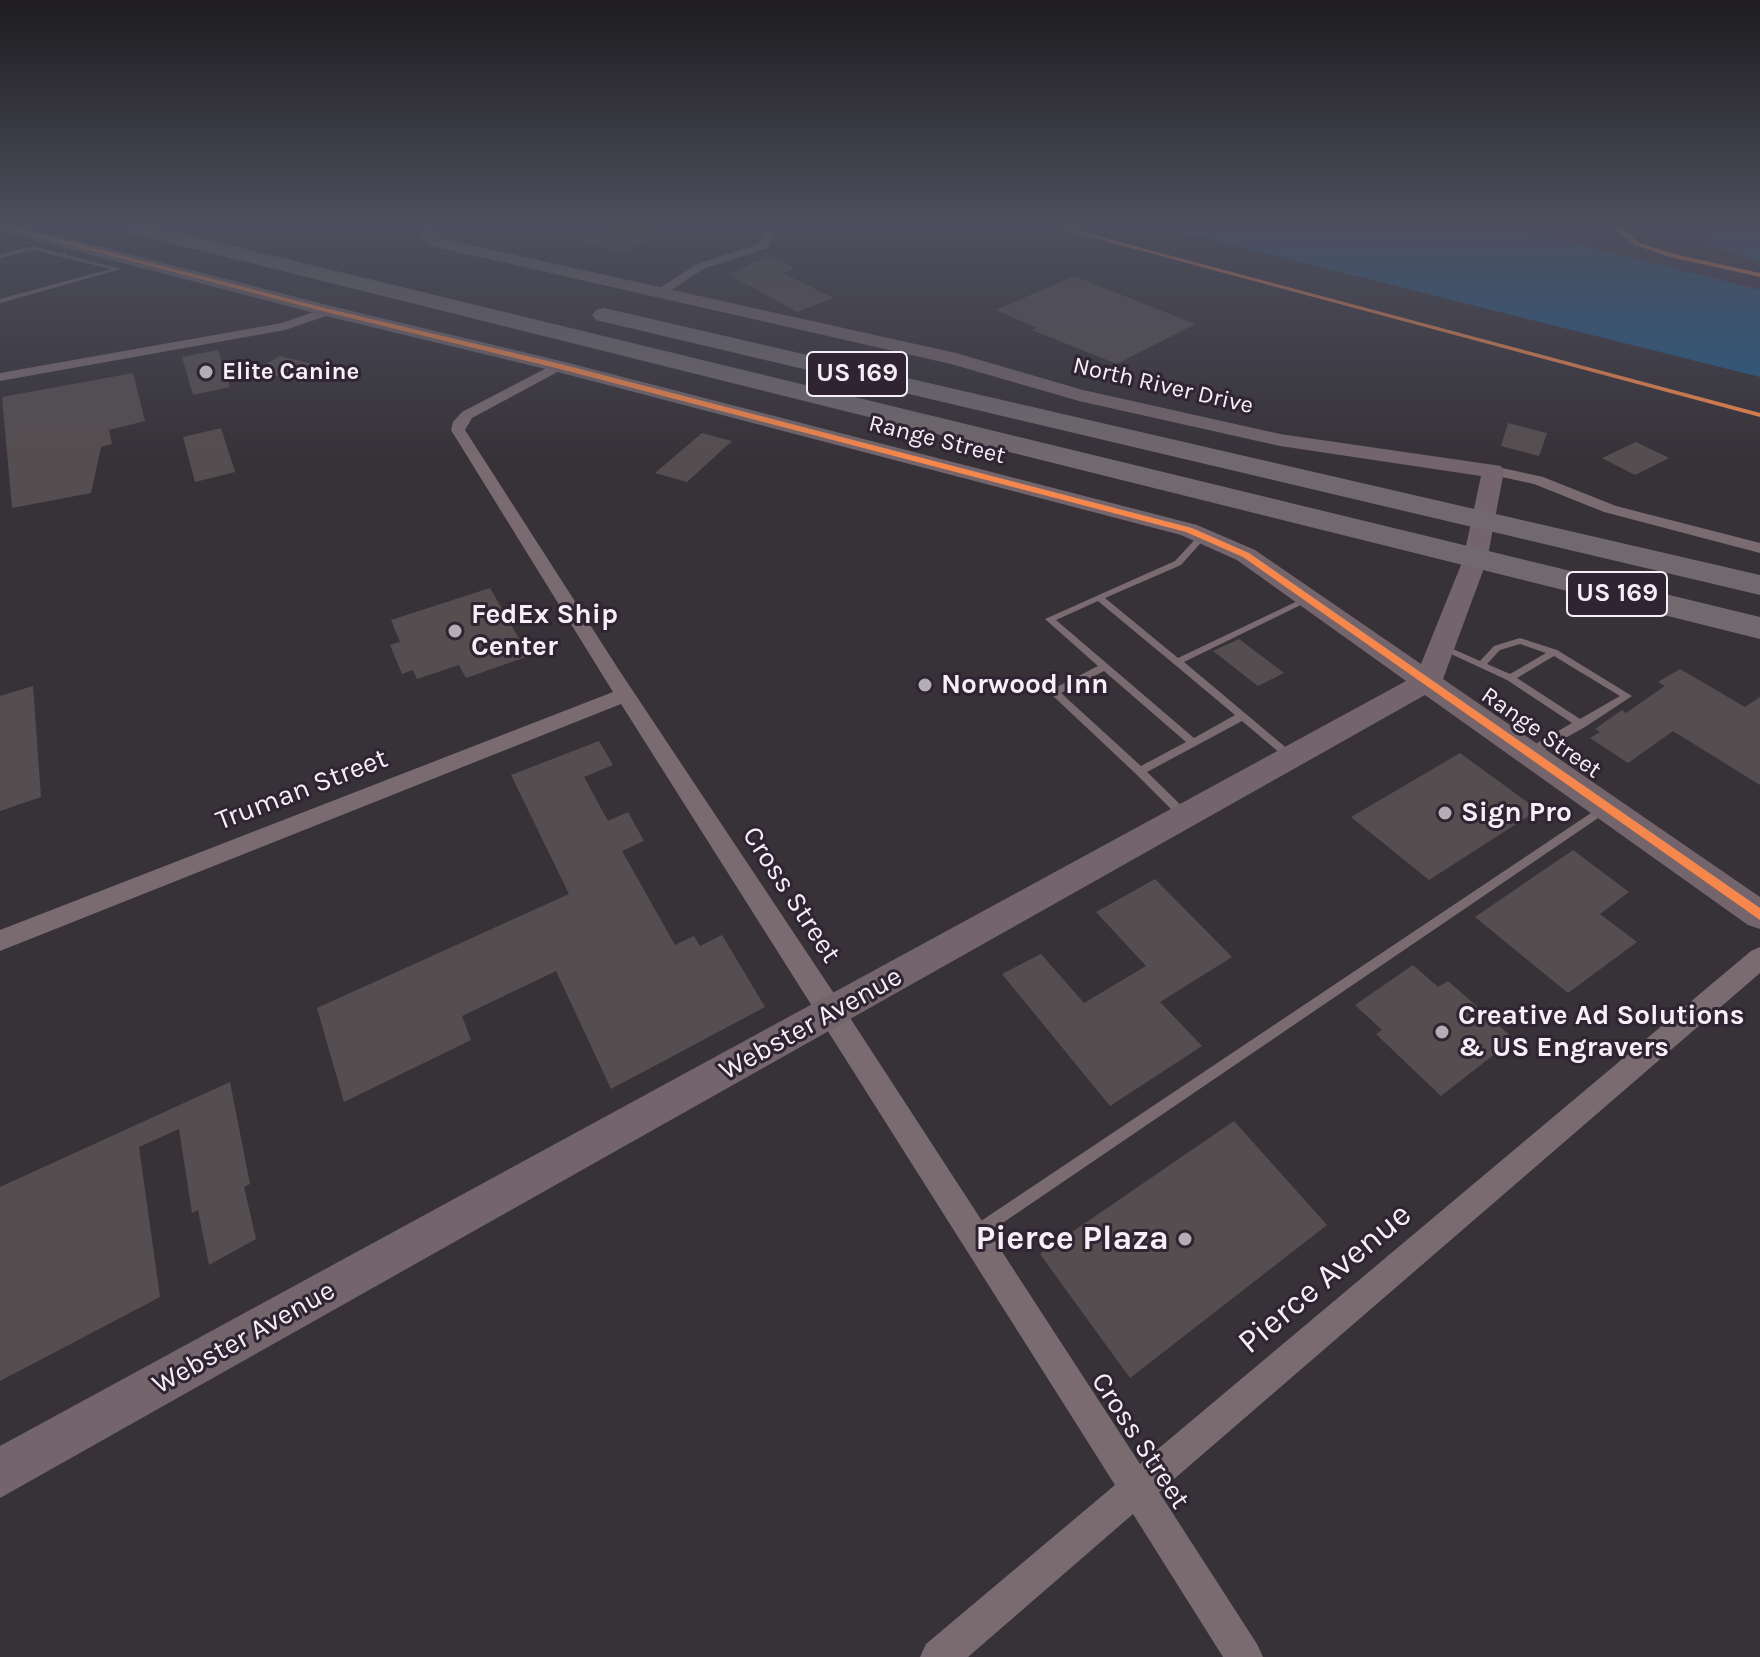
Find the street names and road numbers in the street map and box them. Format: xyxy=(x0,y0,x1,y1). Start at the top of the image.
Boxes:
street label: North River Drive xyxy=(1070,351,1256,421)
road number: US 169 xyxy=(807,352,907,396)
street label: Range Street xyxy=(866,409,1008,471)
road number: US 169 xyxy=(1567,572,1667,616)
street label: Range Street xyxy=(1475,681,1607,785)
street label: Truman Street xyxy=(211,742,393,838)
street label: Cross Street xyxy=(735,821,847,969)
street label: Webster Avenue xyxy=(714,960,908,1088)
street label: Pierce Avenue xyxy=(1230,1195,1420,1363)
street label: Webster Avenue xyxy=(147,1274,341,1402)
street label: Cross Street xyxy=(1084,1367,1196,1515)

